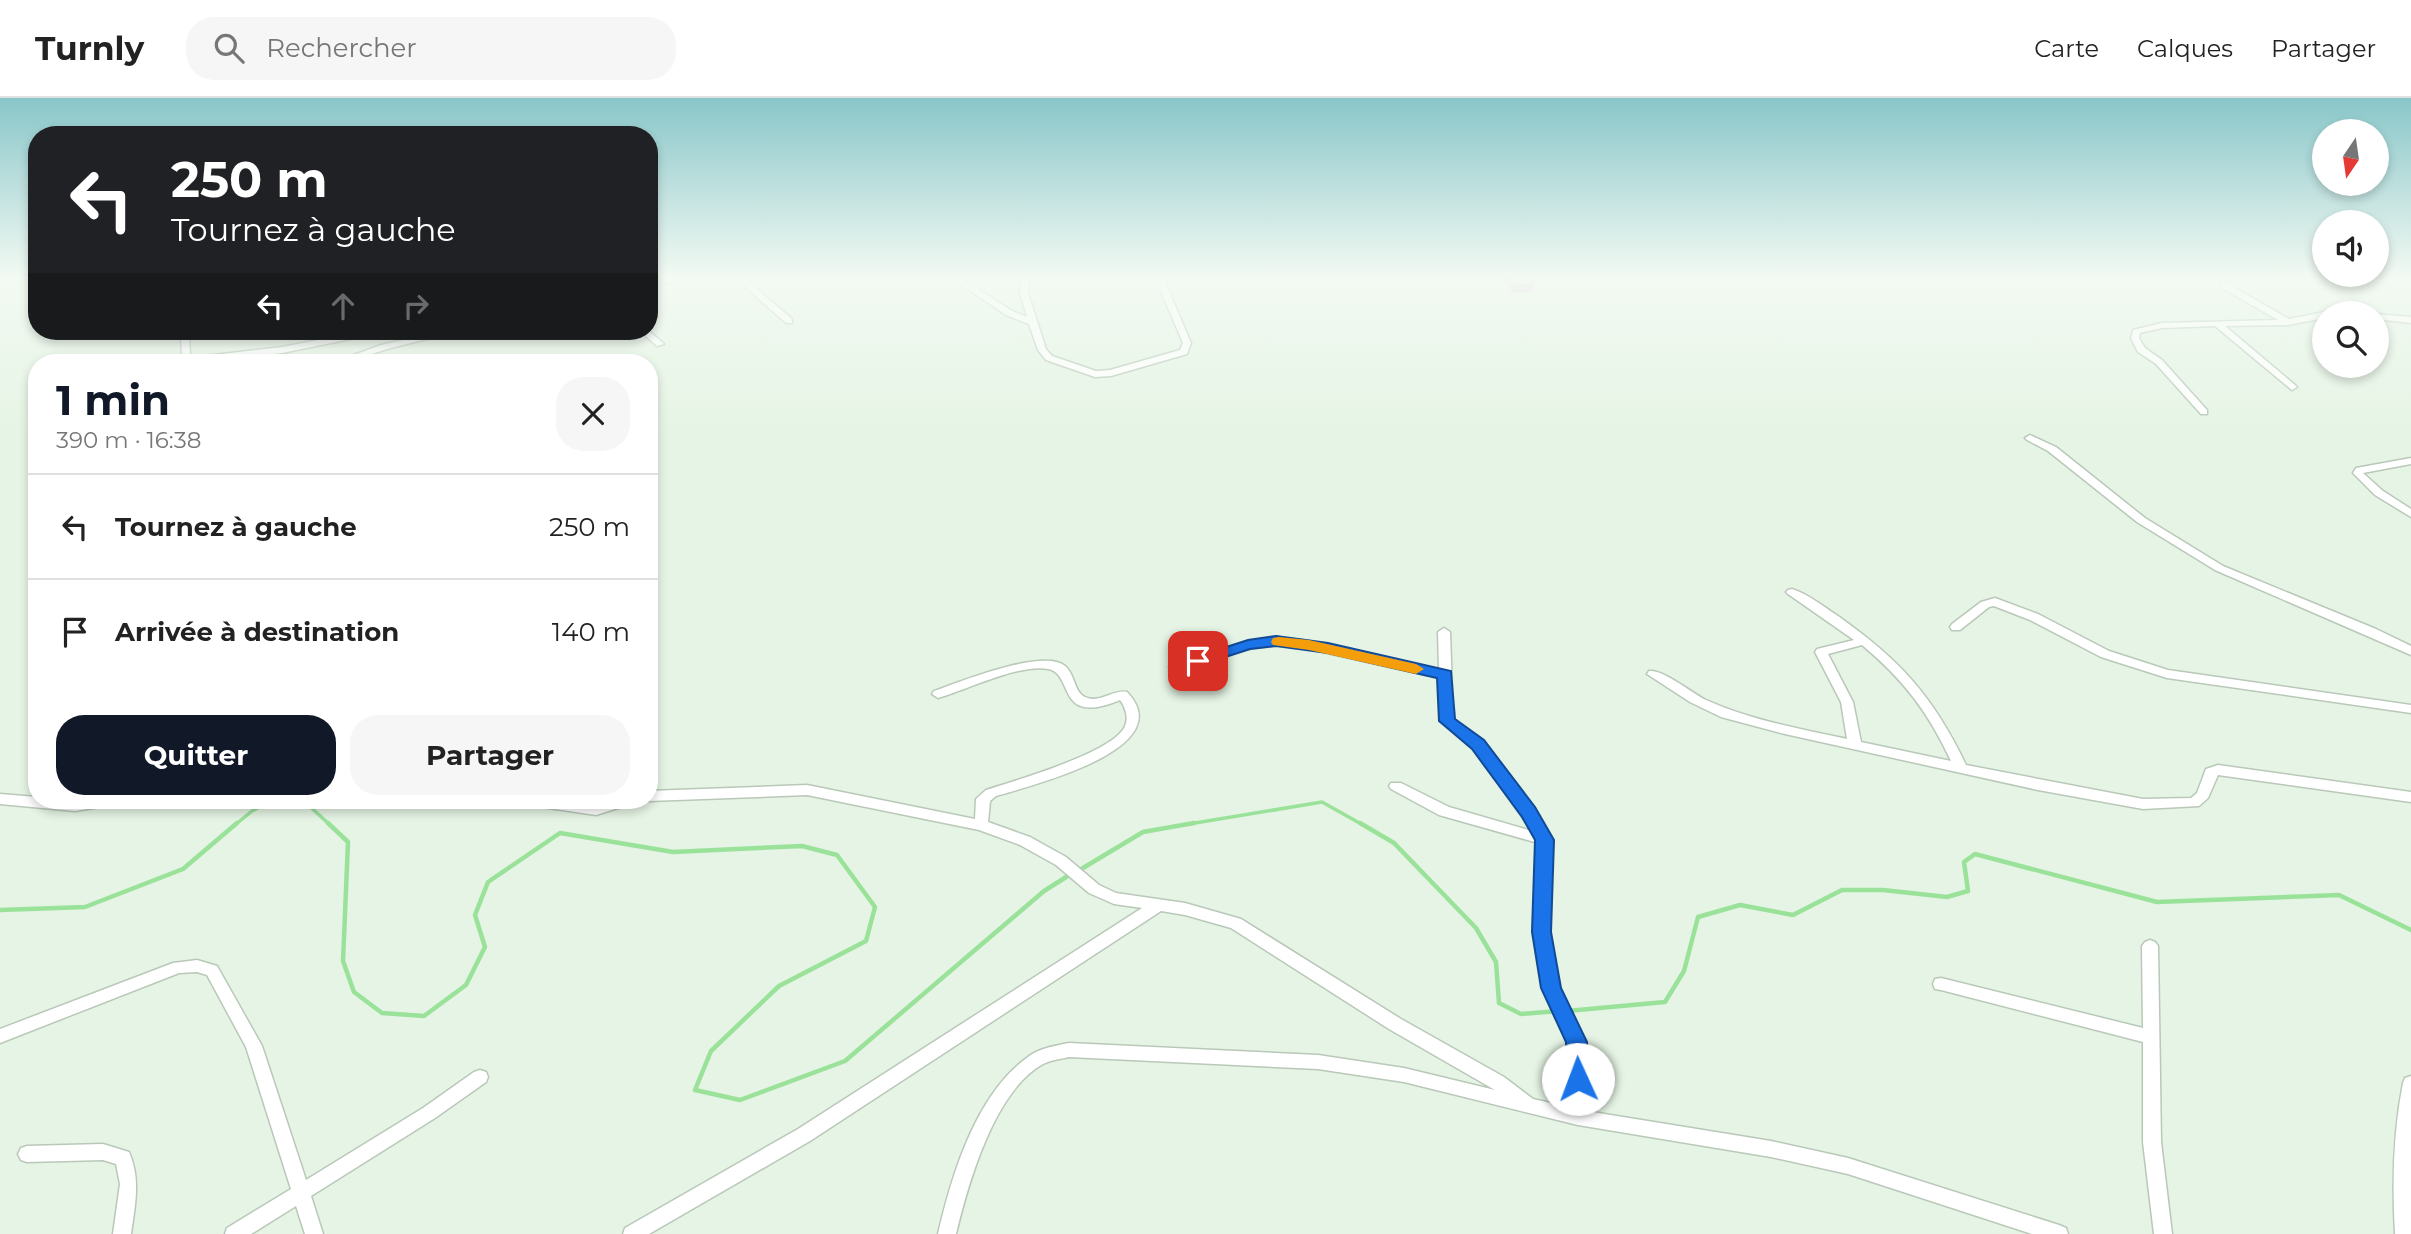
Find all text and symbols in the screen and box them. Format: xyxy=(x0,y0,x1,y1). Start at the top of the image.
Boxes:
search box xyxy=(186,17,676,80)
text: Turnly xyxy=(35,28,144,68)
icon: search xyxy=(210,29,248,67)
text: Rechercher xyxy=(266,32,417,64)
text: Carte xyxy=(2034,34,2099,63)
text: Calques xyxy=(2137,34,2233,63)
text: Partager xyxy=(2271,34,2376,63)
north arrow xyxy=(2312,119,2389,196)
map controls xyxy=(2312,119,2389,378)
text: 250 m xyxy=(171,150,328,209)
icon: left xyxy=(56,154,147,245)
text: Tournez à gauche xyxy=(171,210,456,249)
button: sound xyxy=(2312,210,2389,287)
icon: left xyxy=(251,287,289,325)
icon: ahead xyxy=(324,287,362,325)
icon: right xyxy=(397,287,435,325)
button: search xyxy=(2312,301,2389,378)
text: 1 min xyxy=(56,374,170,426)
button: close xyxy=(556,377,630,451)
text: 390 m · 16:38 xyxy=(56,426,201,454)
icon: left xyxy=(56,508,94,546)
text: Tournez à gauche xyxy=(115,511,357,543)
text: 250 m xyxy=(549,511,630,543)
icon: arrive xyxy=(56,613,94,651)
text: Arrivée à destination xyxy=(115,616,399,648)
text: 140 m xyxy=(552,616,630,648)
pin xyxy=(1168,631,1228,691)
icon: arrive xyxy=(1179,642,1217,680)
button: Quitter xyxy=(56,715,336,795)
button: Partager xyxy=(350,715,630,795)
position arrow xyxy=(1541,1042,1615,1116)

